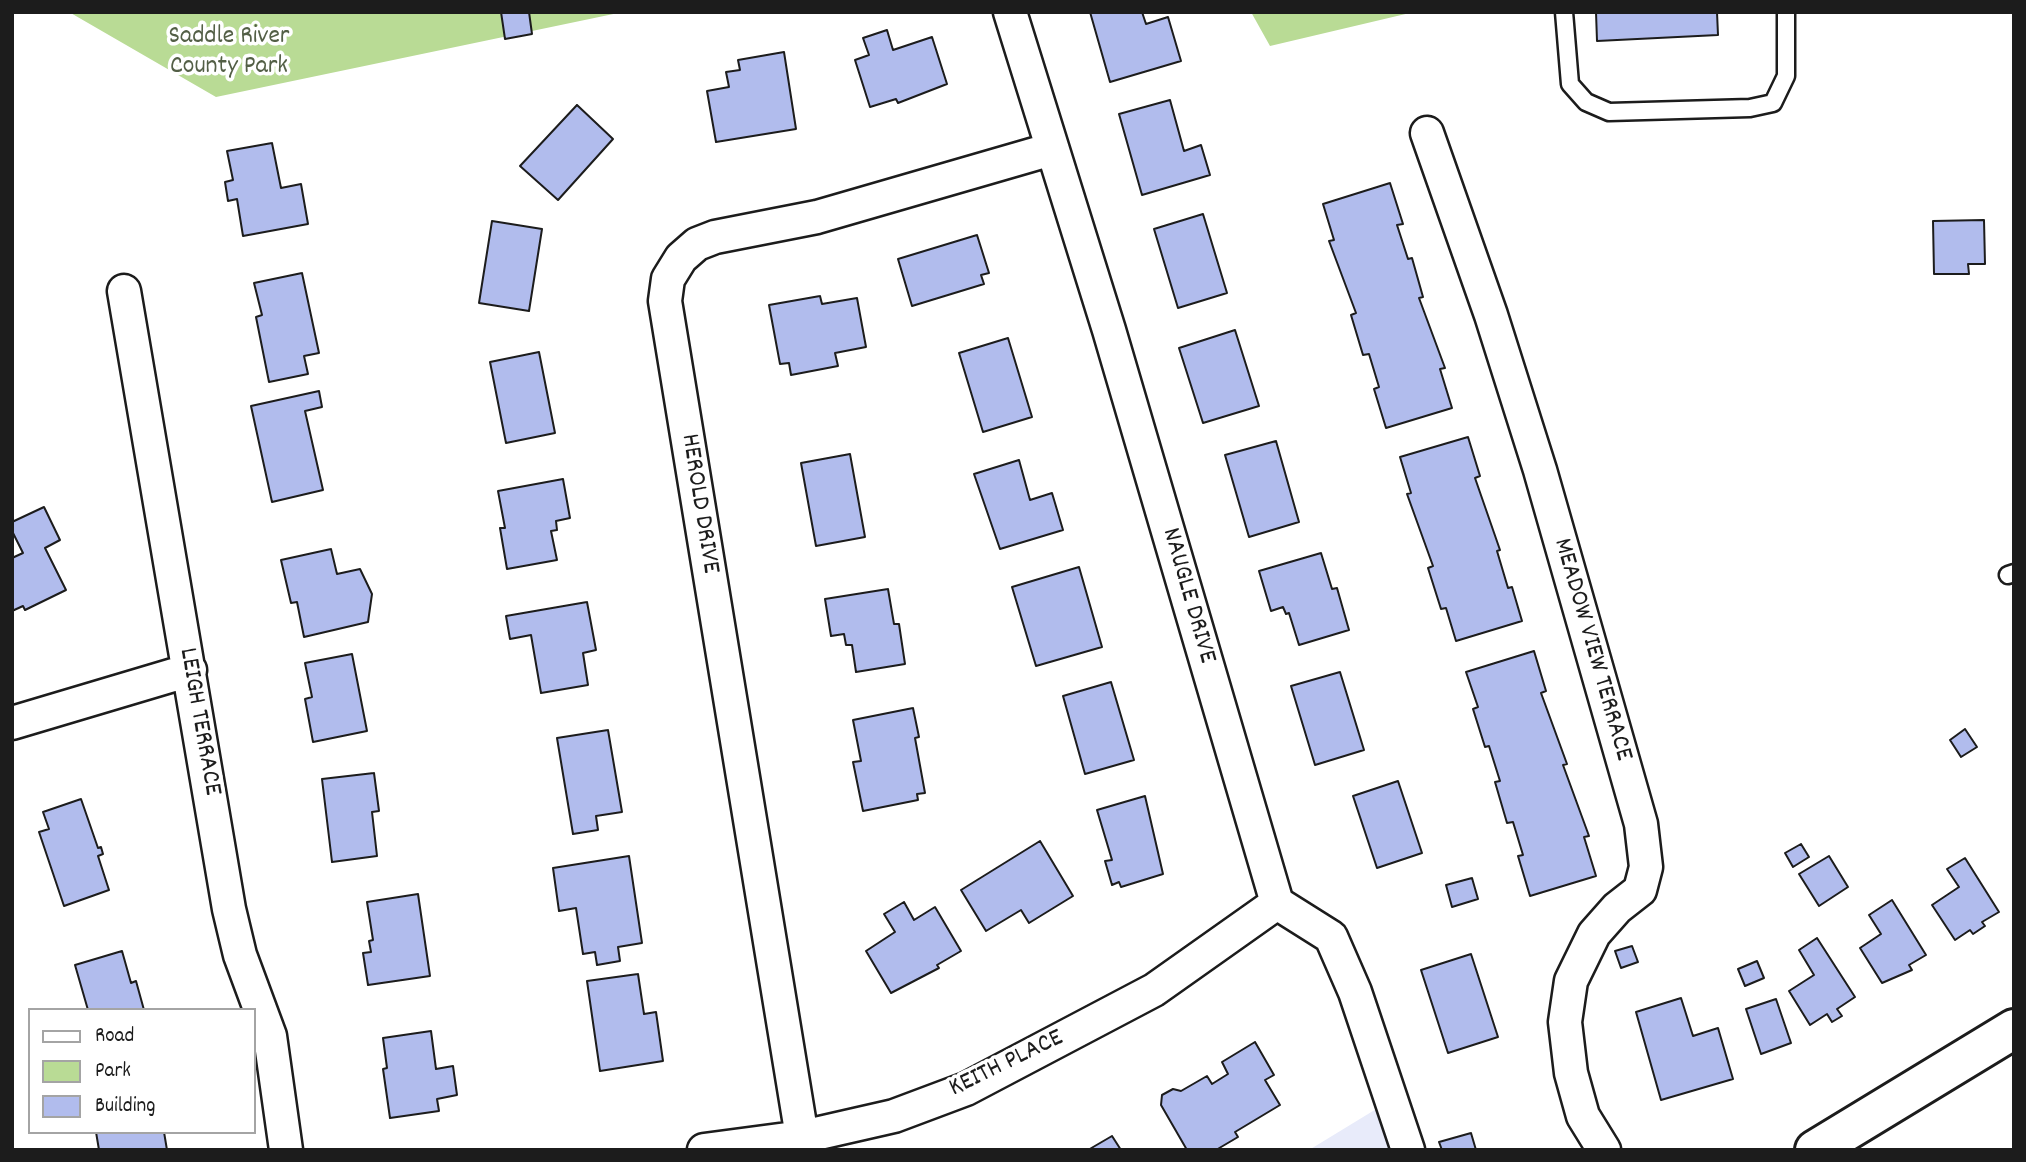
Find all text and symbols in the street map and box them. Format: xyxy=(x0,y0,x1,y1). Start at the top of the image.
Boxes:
park label: Saddle River County Park xyxy=(169,22,289,84)
street label: HEROLD DRIVE xyxy=(672,432,724,576)
street label: NAUGLE DRIVE xyxy=(1153,525,1221,667)
street label: MEADOW VIEW TERRACE xyxy=(1544,535,1638,765)
street label: LEIGH TERRACE xyxy=(170,646,226,798)
legend xyxy=(28,1008,256,1134)
text: Road xyxy=(95,1022,134,1052)
street label: KEITH PLACE xyxy=(945,1024,1069,1106)
text: Park xyxy=(95,1057,131,1087)
text: Building xyxy=(95,1092,155,1122)

